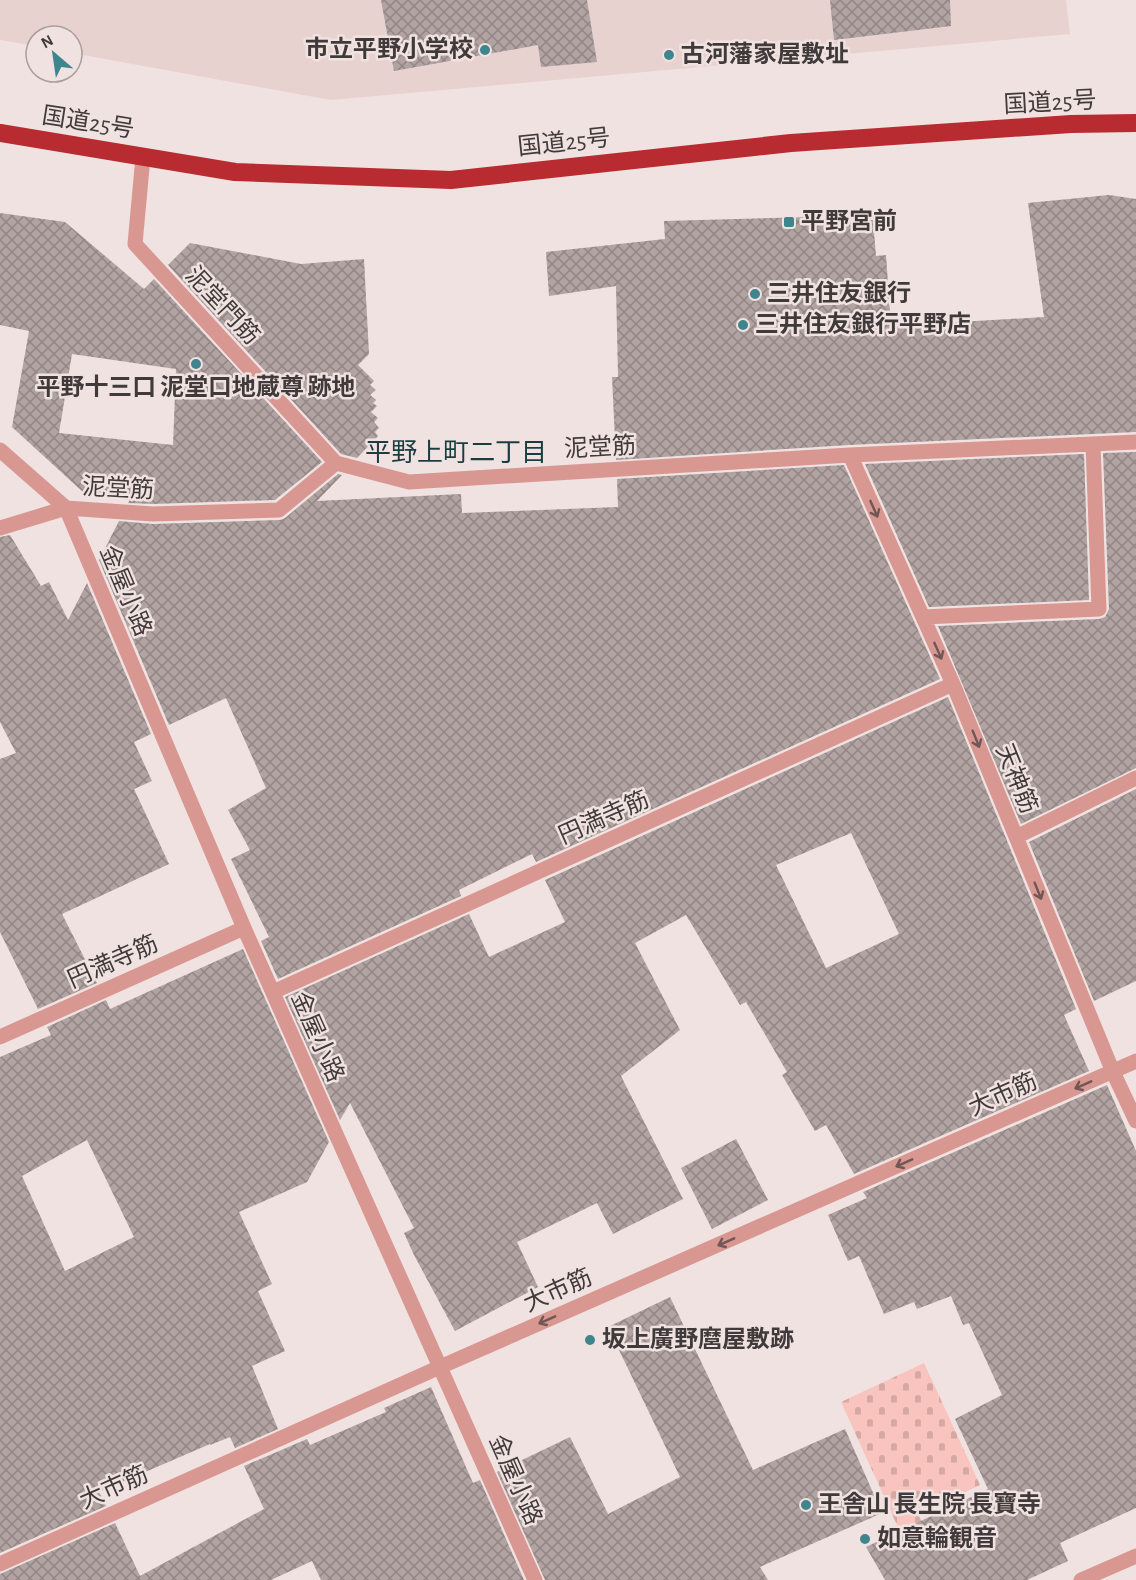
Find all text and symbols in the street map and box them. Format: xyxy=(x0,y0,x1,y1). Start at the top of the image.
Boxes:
north arrow xyxy=(24,24,84,84)
text: N xyxy=(38,32,56,51)
place label: 市立平野小学校 xyxy=(305,36,473,62)
place label: 古河藩家屋敷址 xyxy=(681,41,849,67)
marker: 市立平野小学校 xyxy=(478,43,492,57)
marker: 古河藩家屋敷址 xyxy=(662,48,676,62)
street label: 国道25号 xyxy=(1003,87,1097,117)
street label: 国道25号 xyxy=(40,102,136,142)
street label: 国道25号 xyxy=(516,124,611,160)
place label: 平野宮前 xyxy=(801,208,897,234)
marker: 平野宮前 xyxy=(782,215,796,229)
street label: 泥堂門筋 xyxy=(180,261,265,349)
place label: 三井住友銀行 xyxy=(767,280,911,306)
marker: 三井住友銀行 xyxy=(748,287,762,301)
place label: 三井住友銀行平野店 xyxy=(755,311,971,337)
marker: 三井住友銀行平野店 xyxy=(736,318,750,332)
marker: 平野十三口 泥堂口地蔵尊 跡地 xyxy=(189,357,203,371)
place label: 平野十三口 泥堂口地蔵尊 跡地 xyxy=(36,374,356,400)
street label: 泥堂筋 xyxy=(563,432,637,462)
district label: 平野上町二丁目 xyxy=(365,439,547,466)
street label: 泥堂筋 xyxy=(81,473,155,503)
one-way arrow xyxy=(869,499,881,517)
street label: 金屋小路 xyxy=(95,541,157,640)
one-way arrow xyxy=(933,641,944,659)
one-way arrow xyxy=(971,729,982,747)
street label: 天神筋 xyxy=(991,740,1042,817)
street label: 円満寺筋 xyxy=(554,786,653,848)
one-way arrow xyxy=(1033,881,1044,900)
street label: 円満寺筋 xyxy=(63,930,162,992)
street label: 金屋小路 xyxy=(287,987,349,1086)
street label: 大市筋 xyxy=(964,1068,1041,1121)
one-way arrow xyxy=(1074,1080,1092,1091)
one-way arrow xyxy=(895,1158,914,1169)
one-way arrow xyxy=(717,1236,735,1248)
street label: 大市筋 xyxy=(519,1264,596,1317)
one-way arrow xyxy=(538,1315,557,1326)
place label: 坂上廣野麿屋敷跡 xyxy=(602,1326,794,1352)
marker: 坂上廣野麿屋敷跡 xyxy=(583,1333,597,1347)
street label: 金屋小路 xyxy=(485,1430,547,1529)
street label: 大市筋 xyxy=(75,1461,152,1514)
place label: 王舎山 長生院 長寶寺 xyxy=(818,1491,1041,1517)
marker: 王舎山 長生院 長寶寺 xyxy=(799,1498,813,1512)
place label: 如意輪観音 xyxy=(877,1525,997,1551)
marker: 如意輪観音 xyxy=(858,1532,872,1546)

